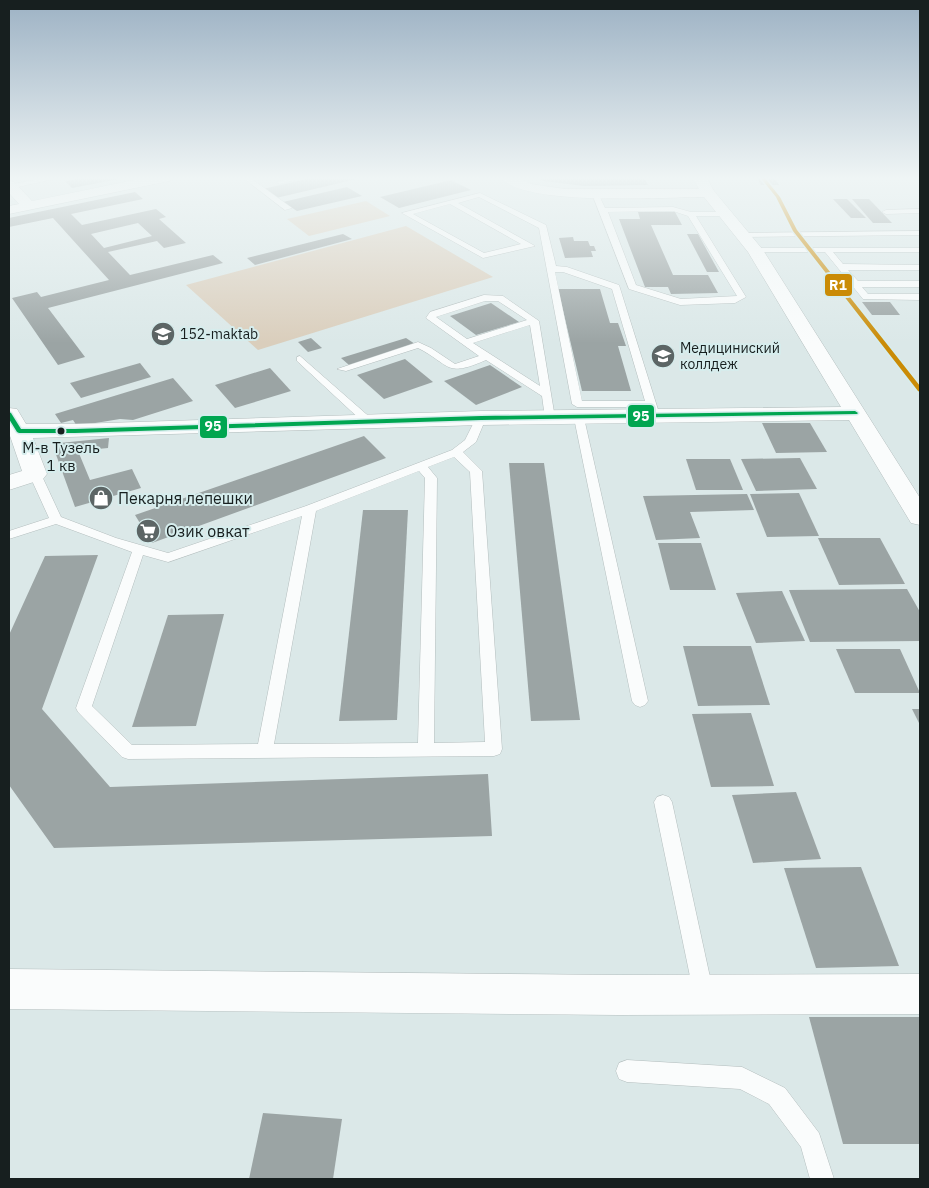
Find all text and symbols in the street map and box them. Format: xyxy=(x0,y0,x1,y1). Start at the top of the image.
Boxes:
line badge: R1 xyxy=(824,273,853,297)
text: R1 xyxy=(829,276,848,294)
school or university icon: 152-maktab xyxy=(150,321,176,347)
place label: 152-maktab xyxy=(180,325,258,343)
place label: Медициниский коллдеж xyxy=(680,339,780,373)
school or university icon: Медициниский коллдеж xyxy=(650,343,676,369)
line badge: 95 xyxy=(627,404,655,428)
text: 95 xyxy=(633,407,649,425)
line badge: 95 xyxy=(199,415,228,439)
text: 95 xyxy=(205,417,221,435)
marker: М-в Тузель 1 кв xyxy=(56,426,66,436)
place label: М-в Тузель 1 кв xyxy=(22,438,100,475)
shop icon: Пекарня лепешки xyxy=(88,485,114,511)
place label: Пекарня лепешки xyxy=(118,488,253,508)
supermarket icon: Озик овкат xyxy=(135,518,161,544)
place label: Озик овкат xyxy=(166,521,250,541)

